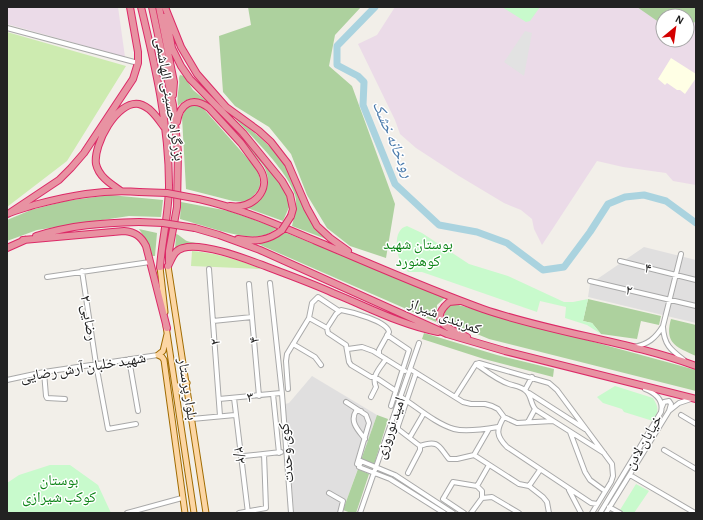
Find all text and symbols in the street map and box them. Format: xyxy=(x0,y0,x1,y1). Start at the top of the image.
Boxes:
north arrow xyxy=(655,8,695,48)
text: N xyxy=(674,13,686,26)
street label: بزرگراه حسینی الهاشمی xyxy=(150,36,187,162)
water label: رودخانه خشک xyxy=(369,99,416,181)
park label: بوستان شهید کوهنورد xyxy=(383,237,453,270)
street label: ۴ xyxy=(643,260,653,277)
street label: ۲ xyxy=(624,282,634,299)
street label: رضایی ۲ xyxy=(76,294,100,343)
street label: کمربندی شیراز xyxy=(405,295,483,339)
street label: ۴ xyxy=(247,336,262,344)
street label: ۲ xyxy=(208,338,223,346)
street label: شهید خلبان آرش رضایی xyxy=(19,349,147,387)
street label: بلوار پرستار xyxy=(174,356,200,421)
street label: ۳ xyxy=(246,390,254,405)
street label: امید نوروزی xyxy=(373,395,410,462)
street label: خیابان لادن xyxy=(622,412,667,473)
street label: کوی وحدت xyxy=(276,422,299,484)
street label: ۲/۲ xyxy=(231,445,248,465)
park label: بوستان کوکب شیرازی xyxy=(22,473,96,507)

